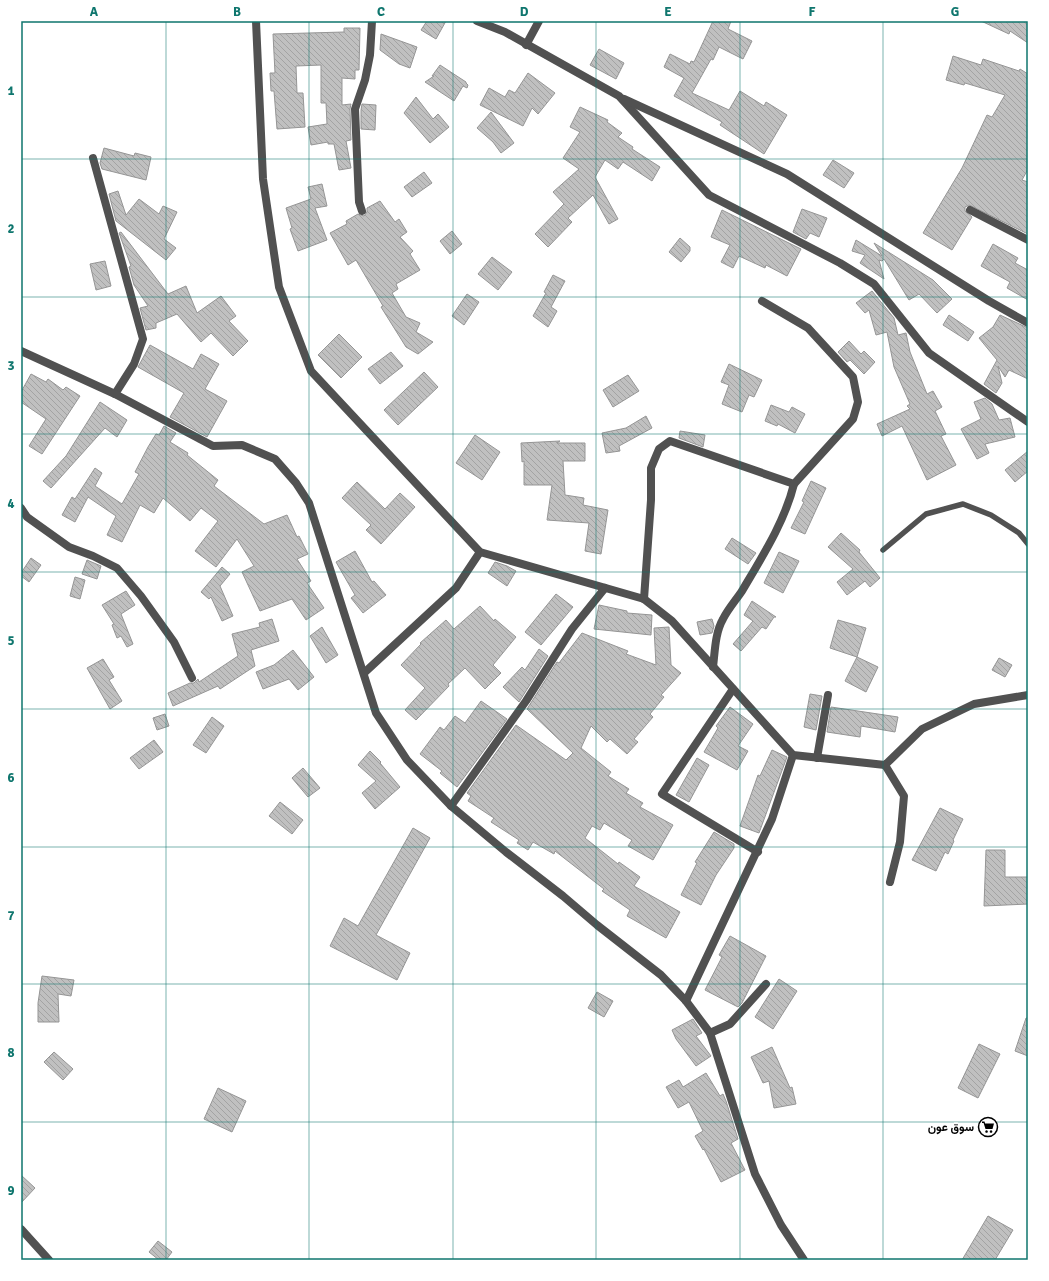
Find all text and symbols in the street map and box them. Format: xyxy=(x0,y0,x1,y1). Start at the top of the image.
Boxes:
text: A xyxy=(90,4,99,20)
text: B xyxy=(233,4,241,20)
text: C xyxy=(377,4,385,20)
text: D xyxy=(520,4,529,20)
text: E xyxy=(664,4,672,20)
text: F xyxy=(809,4,816,20)
text: G xyxy=(951,4,959,20)
text: 1 xyxy=(7,83,15,99)
text: 2 xyxy=(7,221,15,237)
text: 3 xyxy=(7,358,15,374)
text: 4 xyxy=(7,496,15,512)
text: 5 xyxy=(7,633,15,649)
text: 6 xyxy=(7,770,15,786)
text: 7 xyxy=(7,908,15,924)
text: 8 xyxy=(7,1045,15,1061)
supermarket icon: سوق عون xyxy=(977,1116,999,1138)
place label: سوق عون xyxy=(928,1120,974,1135)
text: 9 xyxy=(7,1183,15,1199)

